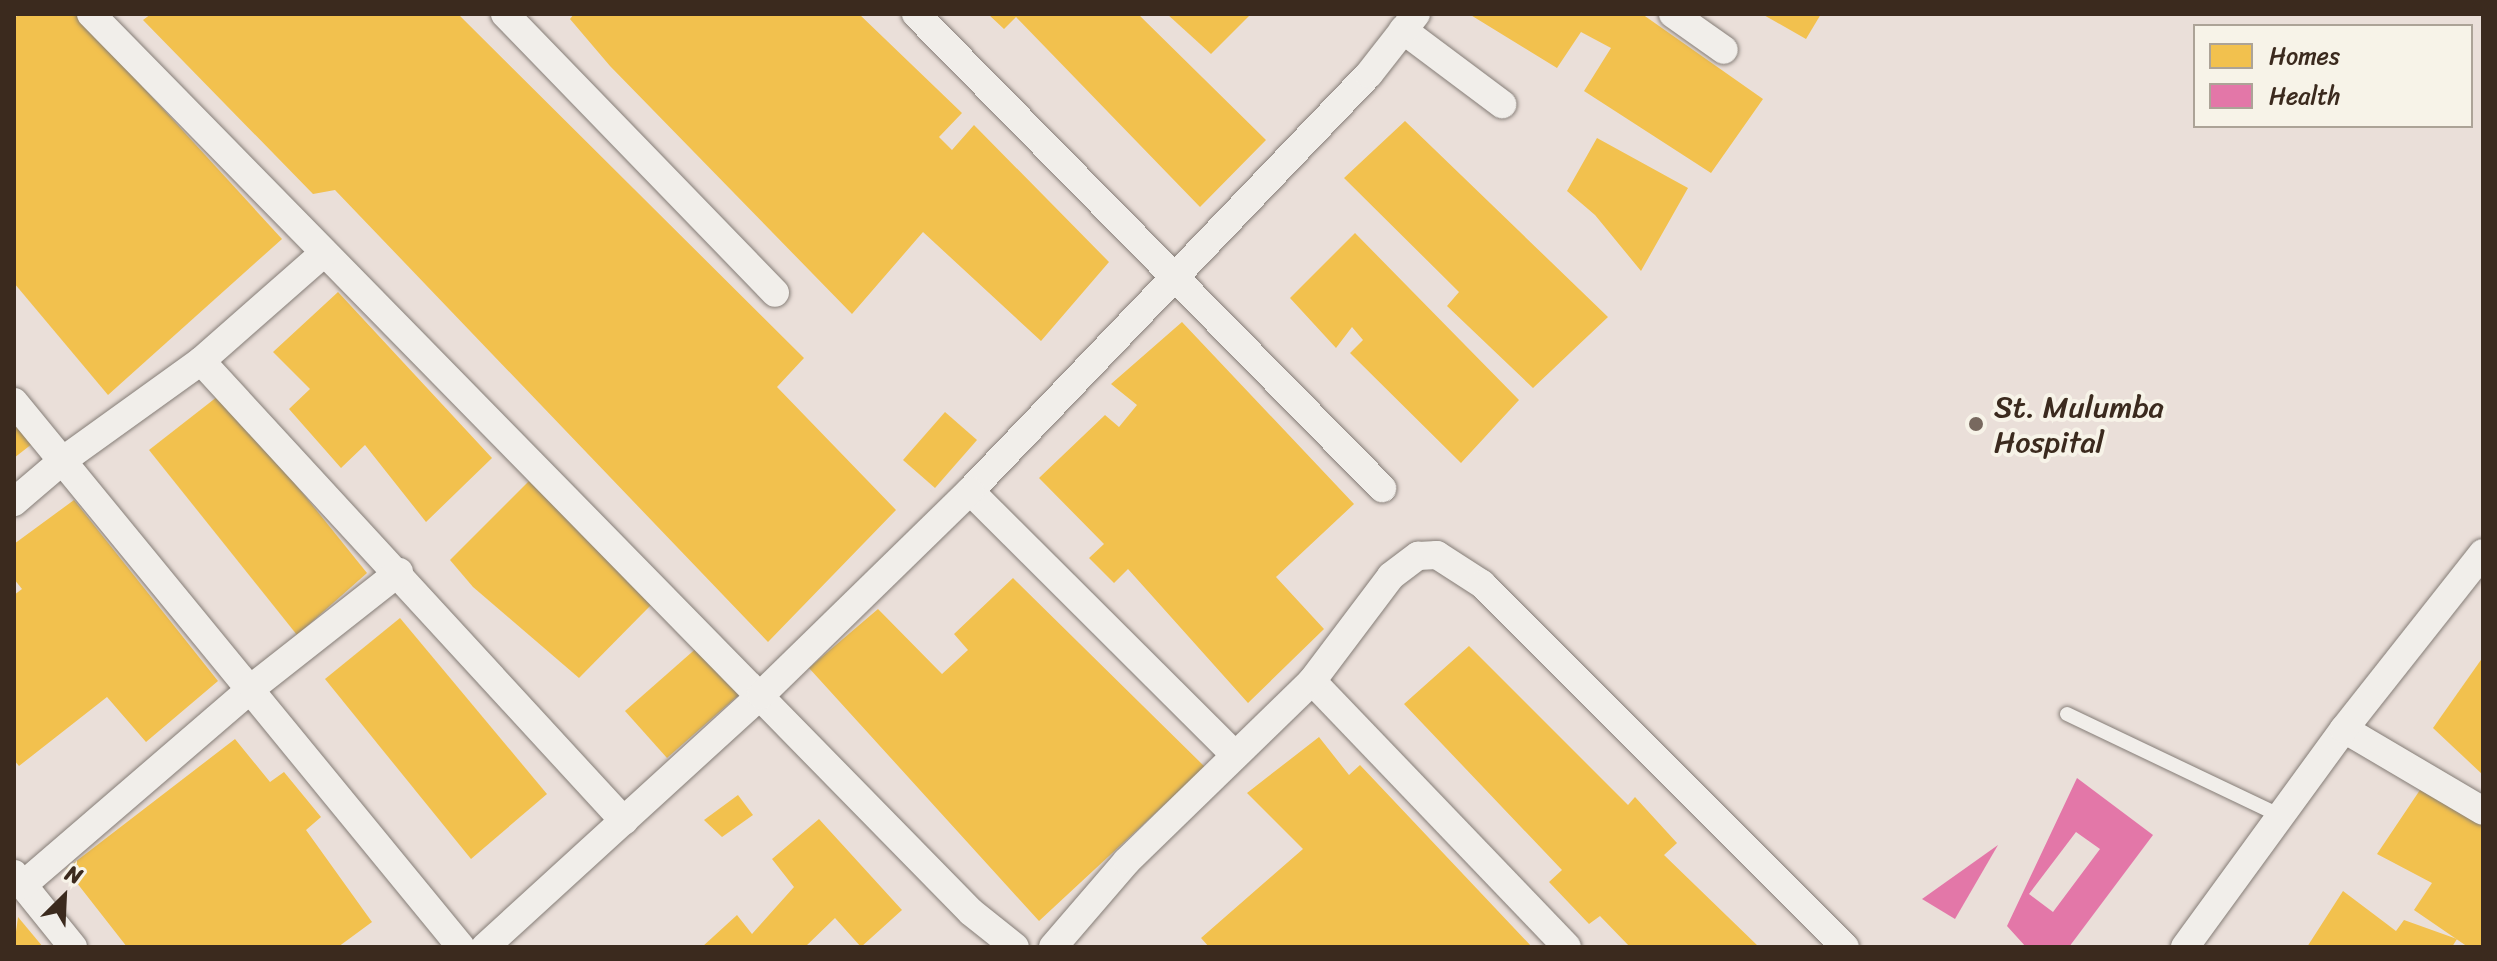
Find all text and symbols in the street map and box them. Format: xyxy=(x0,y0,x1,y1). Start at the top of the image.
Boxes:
legend xyxy=(2193,24,2473,128)
text: Homes xyxy=(2269,35,2340,77)
text: Health xyxy=(2269,75,2340,117)
place label: St. Mulumba Hospital xyxy=(1994,389,2162,460)
marker: St. Mulumba Hospital xyxy=(1965,413,1987,435)
text: N xyxy=(59,854,89,896)
north arrow xyxy=(24,857,104,937)

